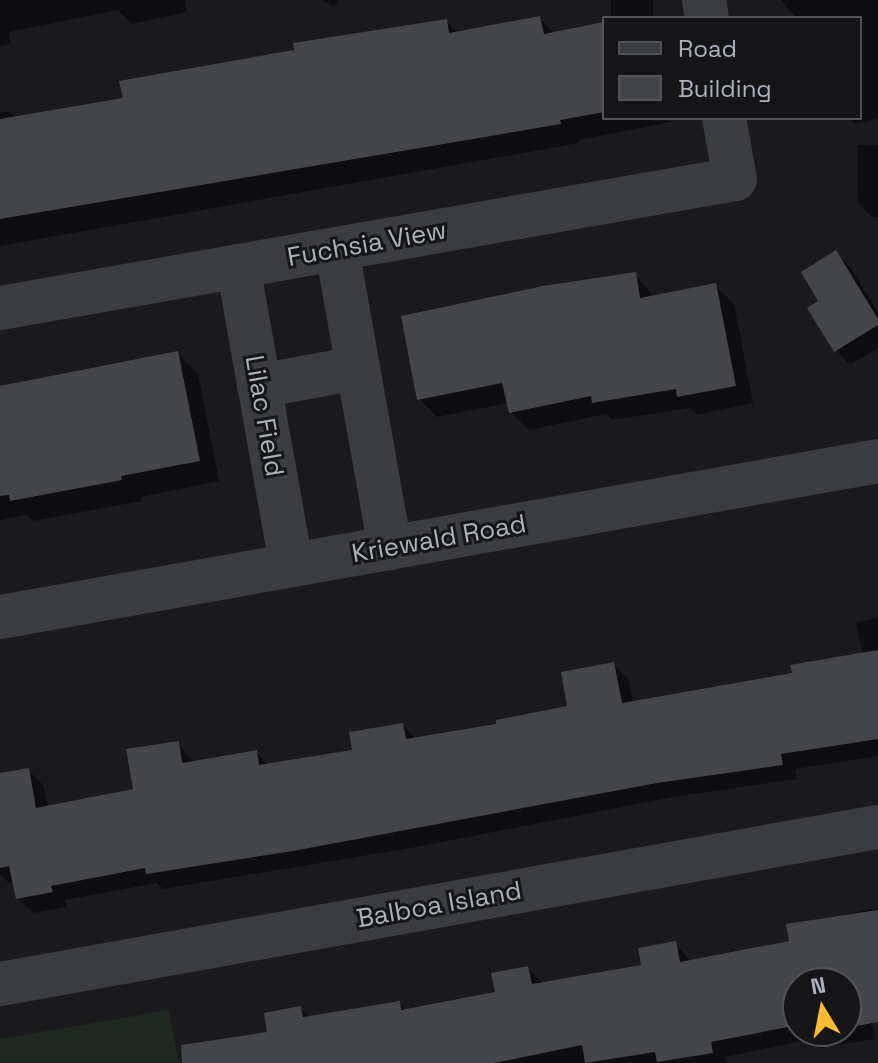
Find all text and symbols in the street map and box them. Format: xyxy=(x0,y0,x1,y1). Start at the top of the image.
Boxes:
legend xyxy=(602,16,862,120)
text: Road xyxy=(678,33,737,64)
text: Building xyxy=(678,73,772,104)
street label: Fuchsia View xyxy=(285,215,449,273)
street label: Lilac Field xyxy=(238,353,290,479)
street label: Kriewald Road xyxy=(349,508,529,570)
street label: Balboa Island xyxy=(354,875,524,935)
north arrow xyxy=(782,967,862,1047)
text: N xyxy=(808,970,828,1000)

